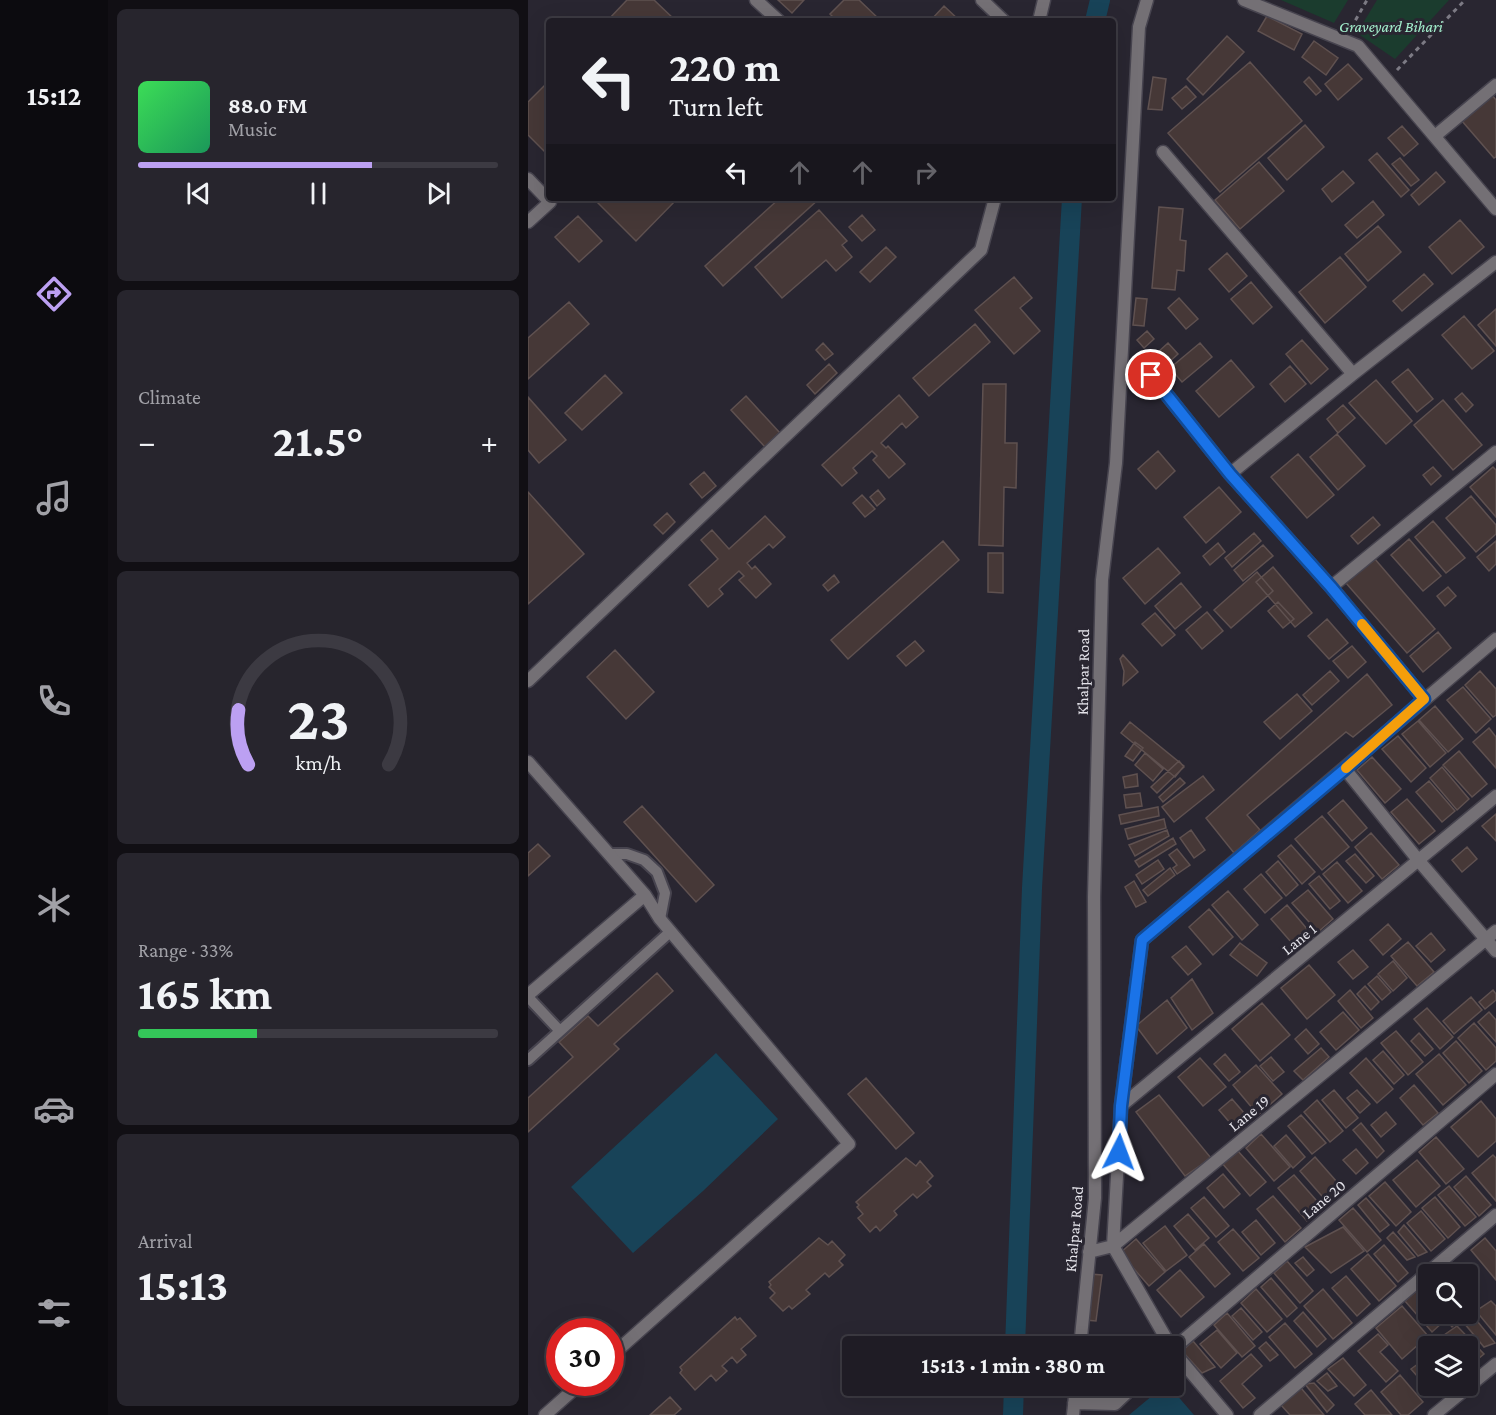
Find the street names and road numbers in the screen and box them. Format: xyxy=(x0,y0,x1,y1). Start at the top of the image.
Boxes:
street label: Khalpar Road xyxy=(1074,628,1093,715)
street label: Lane 1 xyxy=(1278,920,1320,958)
street label: Lane 19 xyxy=(1225,1091,1273,1135)
street label: Lane 20 xyxy=(1299,1176,1349,1222)
street label: Khalpar Road xyxy=(1062,1185,1087,1273)

